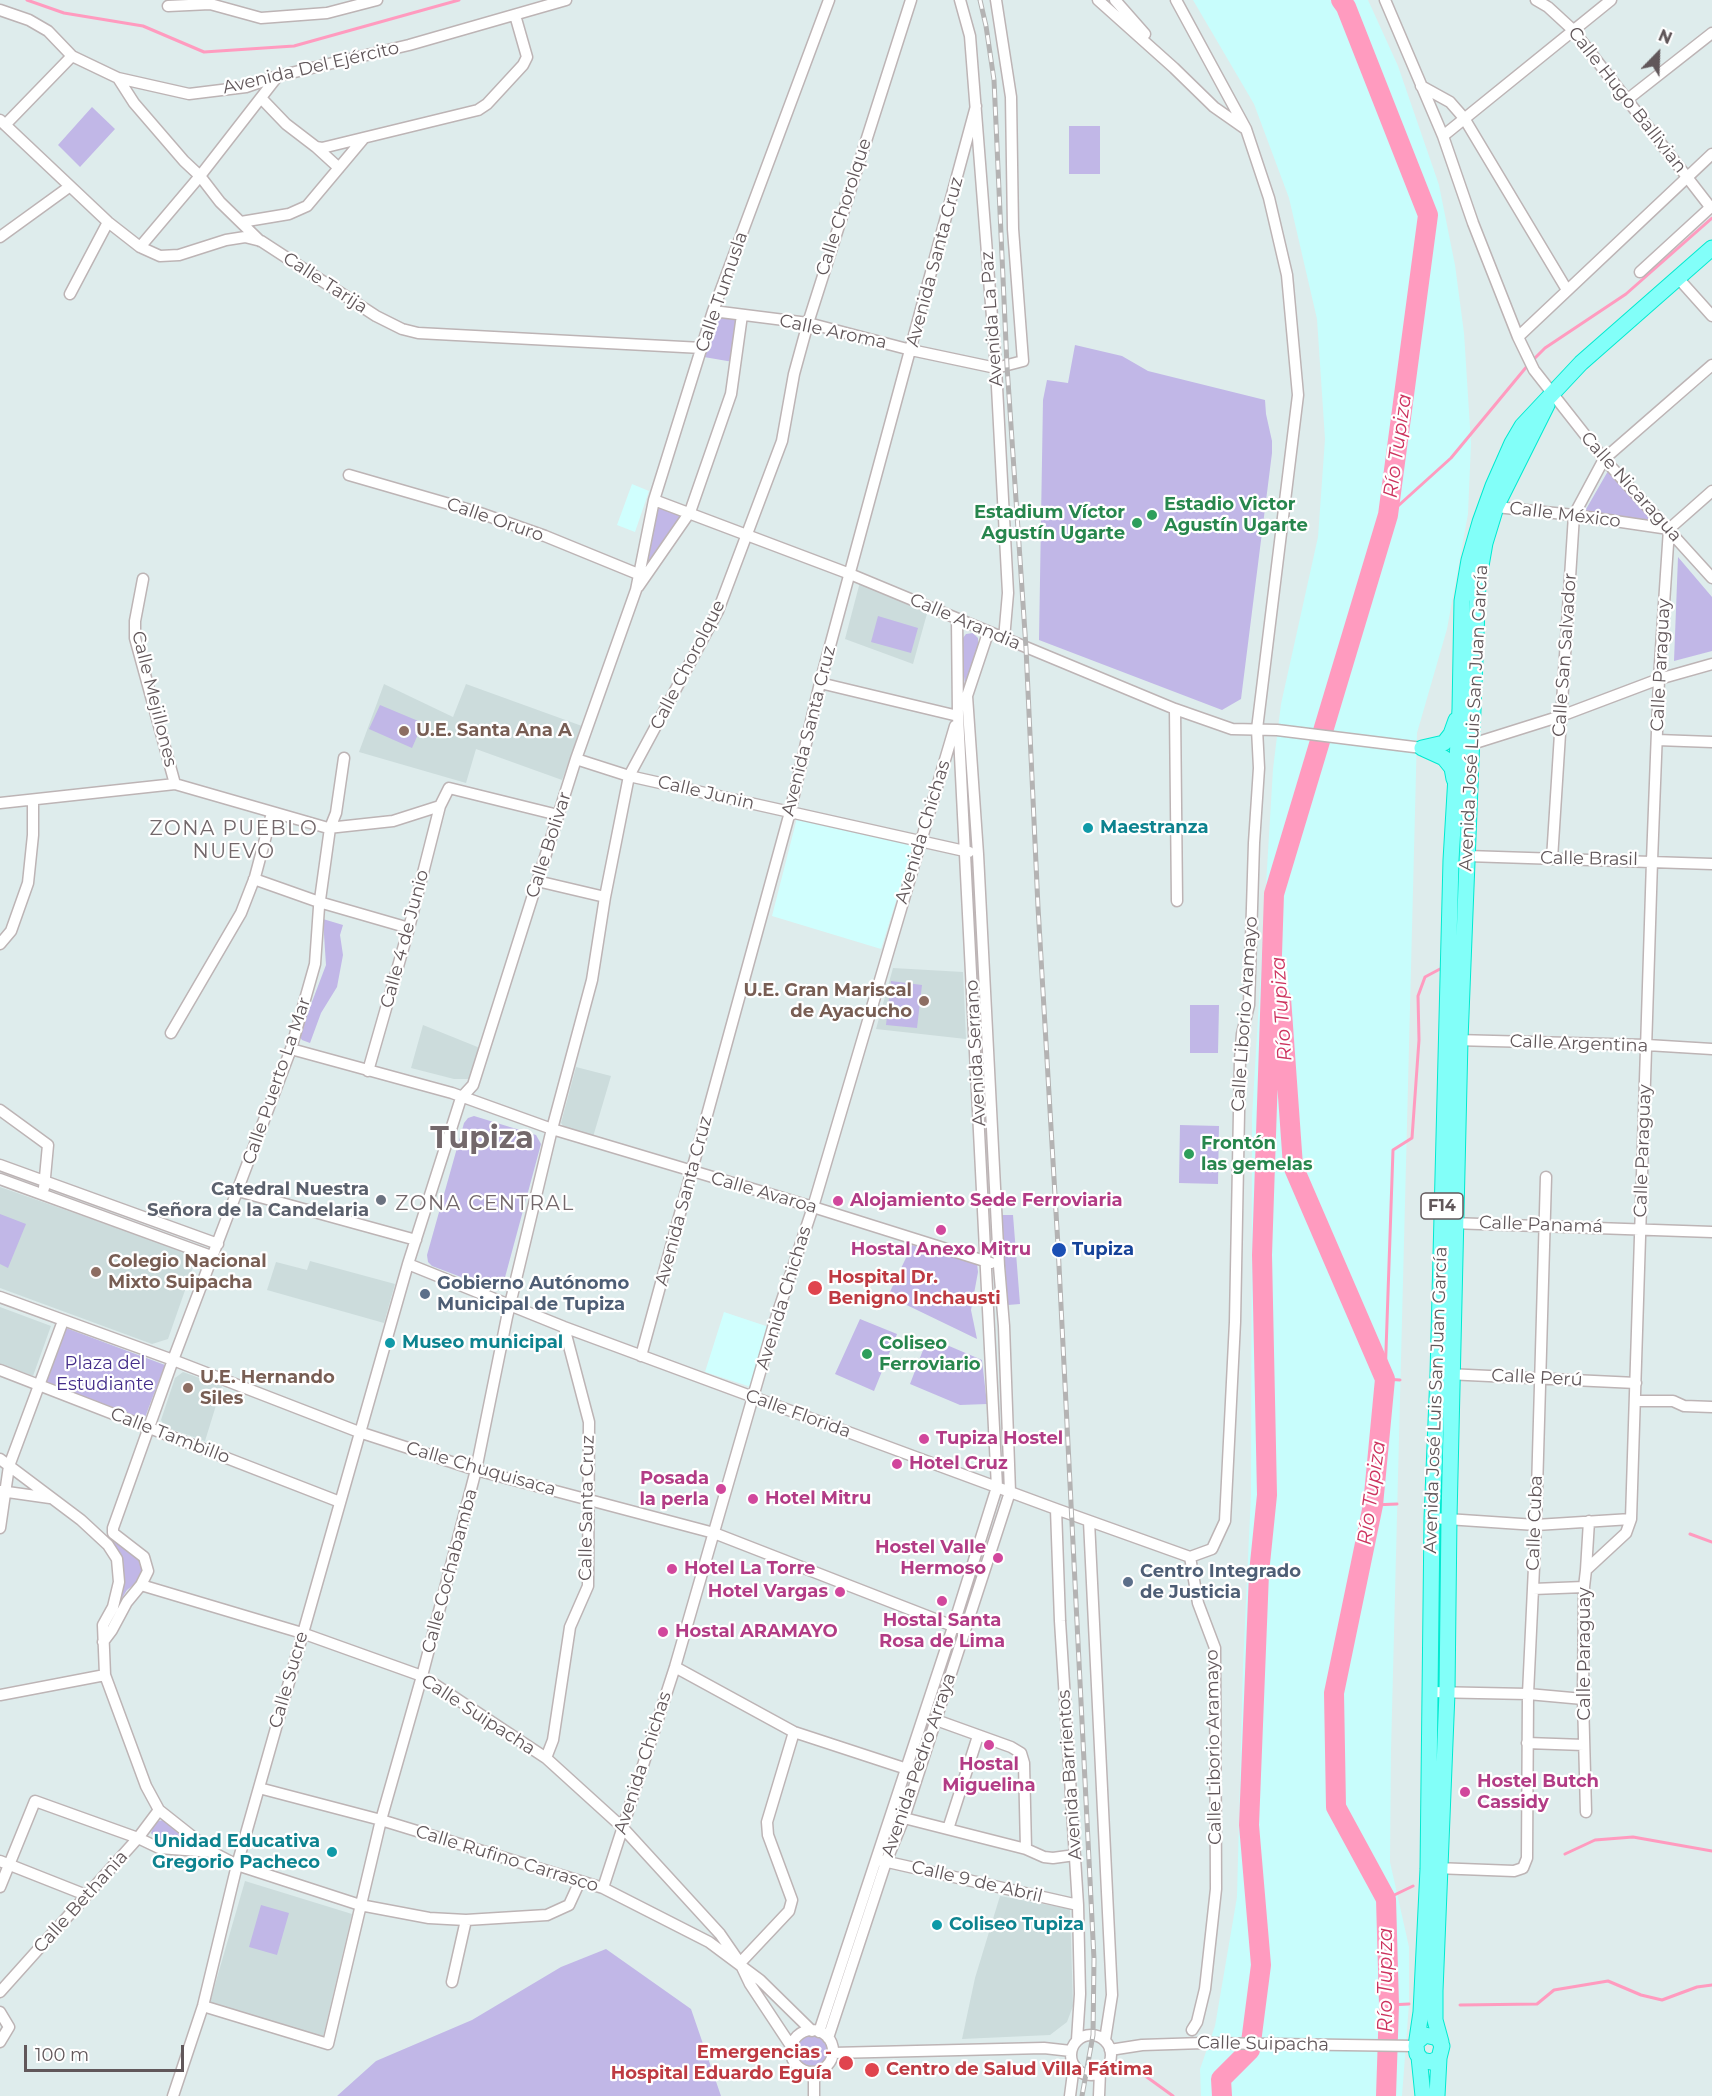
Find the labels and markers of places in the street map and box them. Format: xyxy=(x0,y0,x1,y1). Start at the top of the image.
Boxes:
place label: Estadio Victor Agustín Ugarte xyxy=(1164,494,1308,536)
place label: Estadium Víctor Agustín Ugarte xyxy=(974,502,1125,544)
marker: Estadio Victor Agustín Ugarte xyxy=(1145,508,1159,522)
marker: Estadium Víctor Agustín Ugarte xyxy=(1130,516,1144,530)
place label: U.E. Santa Ana A xyxy=(416,720,572,742)
marker: U.E. Santa Ana A xyxy=(397,724,411,738)
place label: Maestranza xyxy=(1100,817,1209,839)
marker: Maestranza xyxy=(1081,821,1095,835)
place label: U.E. Gran Mariscal de Ayacucho xyxy=(743,980,912,1022)
marker: U.E. Gran Mariscal de Ayacucho xyxy=(917,994,931,1008)
place label: Frontón las gemelas xyxy=(1201,1133,1313,1176)
marker: Frontón las gemelas xyxy=(1182,1147,1196,1161)
place label: Catedral Nuestra Señora de la Candelaria xyxy=(147,1179,369,1222)
place label: Alojamiento Sede Ferroviaria xyxy=(850,1190,1123,1212)
marker: Catedral Nuestra Señora de la Candelaria xyxy=(374,1193,388,1207)
marker: Alojamiento Sede Ferroviaria xyxy=(831,1194,845,1208)
marker: Hostal Anexo Mitru xyxy=(934,1223,948,1237)
place label: Hostal Anexo Mitru xyxy=(851,1239,1031,1261)
place label: Tupiza xyxy=(1072,1239,1134,1261)
marker: Tupiza xyxy=(1050,1241,1068,1259)
place label: Colegio Nacional Mixto Suipacha xyxy=(108,1251,267,1294)
marker: Colegio Nacional Mixto Suipacha xyxy=(89,1265,103,1279)
place label: Hospital Dr. Benigno Inchausti xyxy=(828,1267,1001,1310)
place label: Gobierno Autónomo Municipal de Tupiza xyxy=(437,1273,629,1316)
marker: Hospital Dr. Benigno Inchausti xyxy=(806,1279,824,1297)
marker: Gobierno Autónomo Municipal de Tupiza xyxy=(418,1287,432,1301)
place label: Museo municipal xyxy=(402,1332,563,1354)
place label: Coliseo Ferroviario xyxy=(879,1333,981,1376)
marker: Museo municipal xyxy=(383,1336,397,1350)
marker: Coliseo Ferroviario xyxy=(860,1347,874,1361)
place label: U.E. Hernando Siles xyxy=(200,1367,335,1410)
marker: U.E. Hernando Siles xyxy=(181,1381,195,1395)
place label: Tupiza Hostel xyxy=(936,1428,1063,1450)
marker: Tupiza Hostel xyxy=(917,1432,931,1446)
place label: Hotel Cruz xyxy=(909,1453,1008,1475)
marker: Hotel Cruz xyxy=(890,1457,904,1471)
place label: Posada la perla xyxy=(639,1468,709,1510)
marker: Posada la perla xyxy=(714,1482,728,1496)
place label: Hotel Mitru xyxy=(765,1488,871,1510)
marker: Hotel Mitru xyxy=(746,1492,760,1506)
place label: Hostel Valle Hermoso xyxy=(875,1537,986,1580)
marker: Hostel Valle Hermoso xyxy=(991,1551,1005,1565)
place label: Hotel La Torre xyxy=(684,1558,815,1580)
place label: Centro Integrado de Justicia xyxy=(1140,1561,1301,1604)
marker: Hotel La Torre xyxy=(665,1562,679,1576)
marker: Centro Integrado de Justicia xyxy=(1121,1575,1135,1589)
place label: Hotel Vargas xyxy=(708,1581,828,1603)
marker: Hotel Vargas xyxy=(833,1585,847,1599)
marker: Hostal Santa Rosa de Lima xyxy=(935,1594,949,1608)
place label: Hostal Santa Rosa de Lima xyxy=(879,1610,1005,1652)
place label: Hostal ARAMAYO xyxy=(675,1621,838,1643)
marker: Hostal ARAMAYO xyxy=(656,1625,670,1639)
marker: Hostal Miguelina xyxy=(982,1738,996,1752)
place label: Hostal Miguelina xyxy=(942,1754,1036,1796)
place label: Hostel Butch Cassidy xyxy=(1477,1771,1599,1814)
marker: Hostel Butch Cassidy xyxy=(1458,1785,1472,1799)
place label: Unidad Educativa Gregorio Pacheco xyxy=(152,1831,320,1874)
marker: Unidad Educativa Gregorio Pacheco xyxy=(325,1845,339,1859)
place label: Coliseo Tupiza xyxy=(949,1914,1084,1936)
marker: Coliseo Tupiza xyxy=(930,1918,944,1932)
place label: Emergencias - Hospital Eduardo Eguía xyxy=(611,2042,832,2084)
marker: Emergencias - Hospital Eduardo Eguía xyxy=(837,2054,855,2072)
place label: Centro de Salud Villa Fátima xyxy=(886,2059,1153,2081)
marker: Centro de Salud Villa Fátima xyxy=(863,2061,881,2079)

